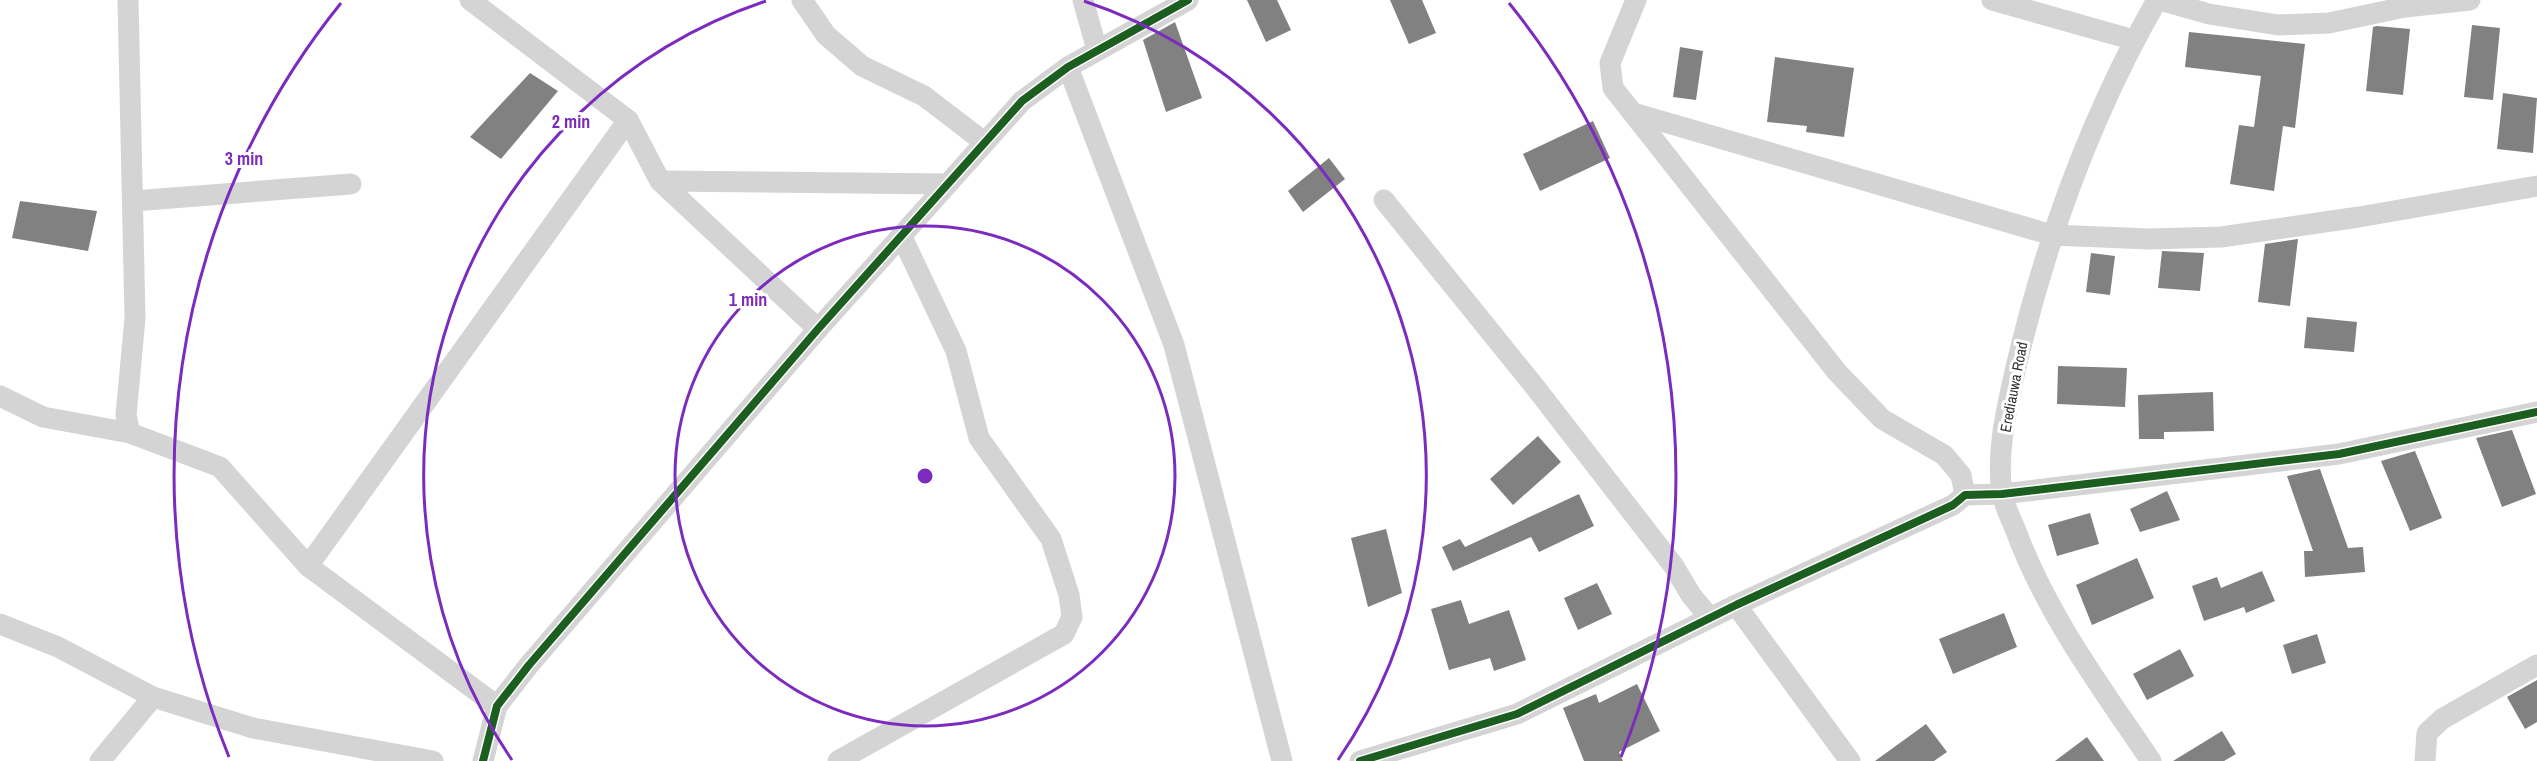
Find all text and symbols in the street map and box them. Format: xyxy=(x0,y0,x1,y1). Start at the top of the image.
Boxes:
text: 2 min xyxy=(552,109,590,134)
text: 3 min xyxy=(225,146,263,171)
text: 1 min xyxy=(729,287,767,312)
street label: Erediauwa Road xyxy=(1994,340,2033,434)
centre of rings xyxy=(915,466,935,486)

